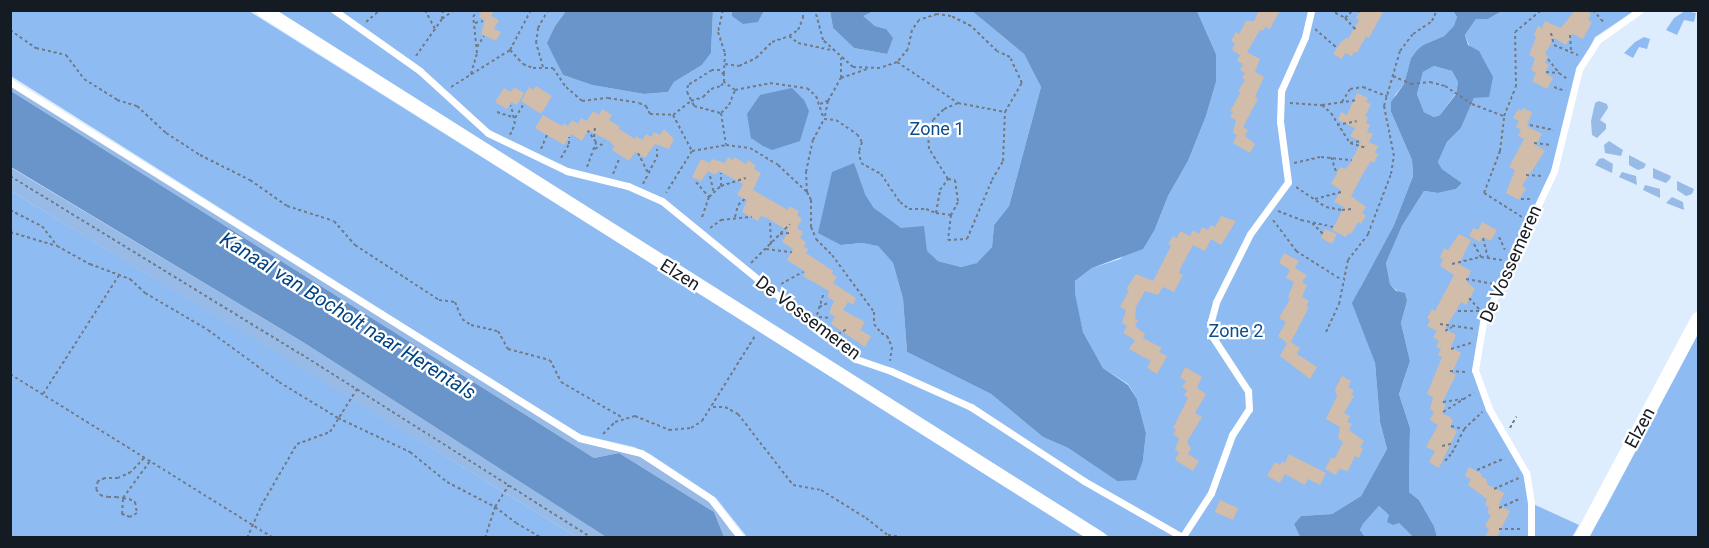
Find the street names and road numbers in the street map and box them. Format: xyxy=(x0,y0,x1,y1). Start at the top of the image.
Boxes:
street label: De Vossemeren xyxy=(1476,202,1546,326)
street label: Elzen xyxy=(656,254,704,296)
street label: De Vossemeren xyxy=(751,271,865,365)
street label: Elzen xyxy=(1620,404,1660,452)

